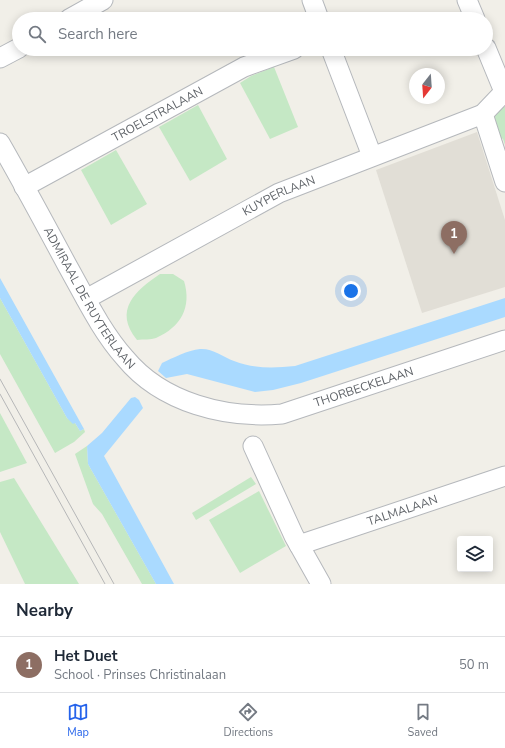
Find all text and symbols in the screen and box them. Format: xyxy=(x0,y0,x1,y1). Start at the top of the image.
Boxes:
search box xyxy=(12,12,493,56)
icon: search xyxy=(26,23,48,45)
text: Search here xyxy=(58,24,138,44)
north arrow xyxy=(409,68,445,104)
street label: TROELSTRALAAN xyxy=(109,83,206,146)
street label: KUYPERLAAN xyxy=(240,172,318,220)
pin: 1 xyxy=(441,221,467,254)
street label: ADMIRAAL DE RUYTERLAAN xyxy=(40,224,139,372)
your location xyxy=(341,281,361,301)
street label: THORBECKELAAN xyxy=(312,363,415,411)
street label: TALMALAAN xyxy=(365,491,440,530)
map controls xyxy=(457,536,493,572)
button: layers xyxy=(457,536,493,572)
text: Nearby xyxy=(16,599,73,622)
text: Het Duet xyxy=(54,646,117,666)
text: 1 xyxy=(25,656,33,674)
text: 50 m xyxy=(459,656,489,674)
text: School · Prinses Christinalaan xyxy=(54,666,226,684)
tab: Map xyxy=(67,701,89,740)
tab: Directions xyxy=(223,701,273,740)
tab: Saved xyxy=(407,701,438,740)

